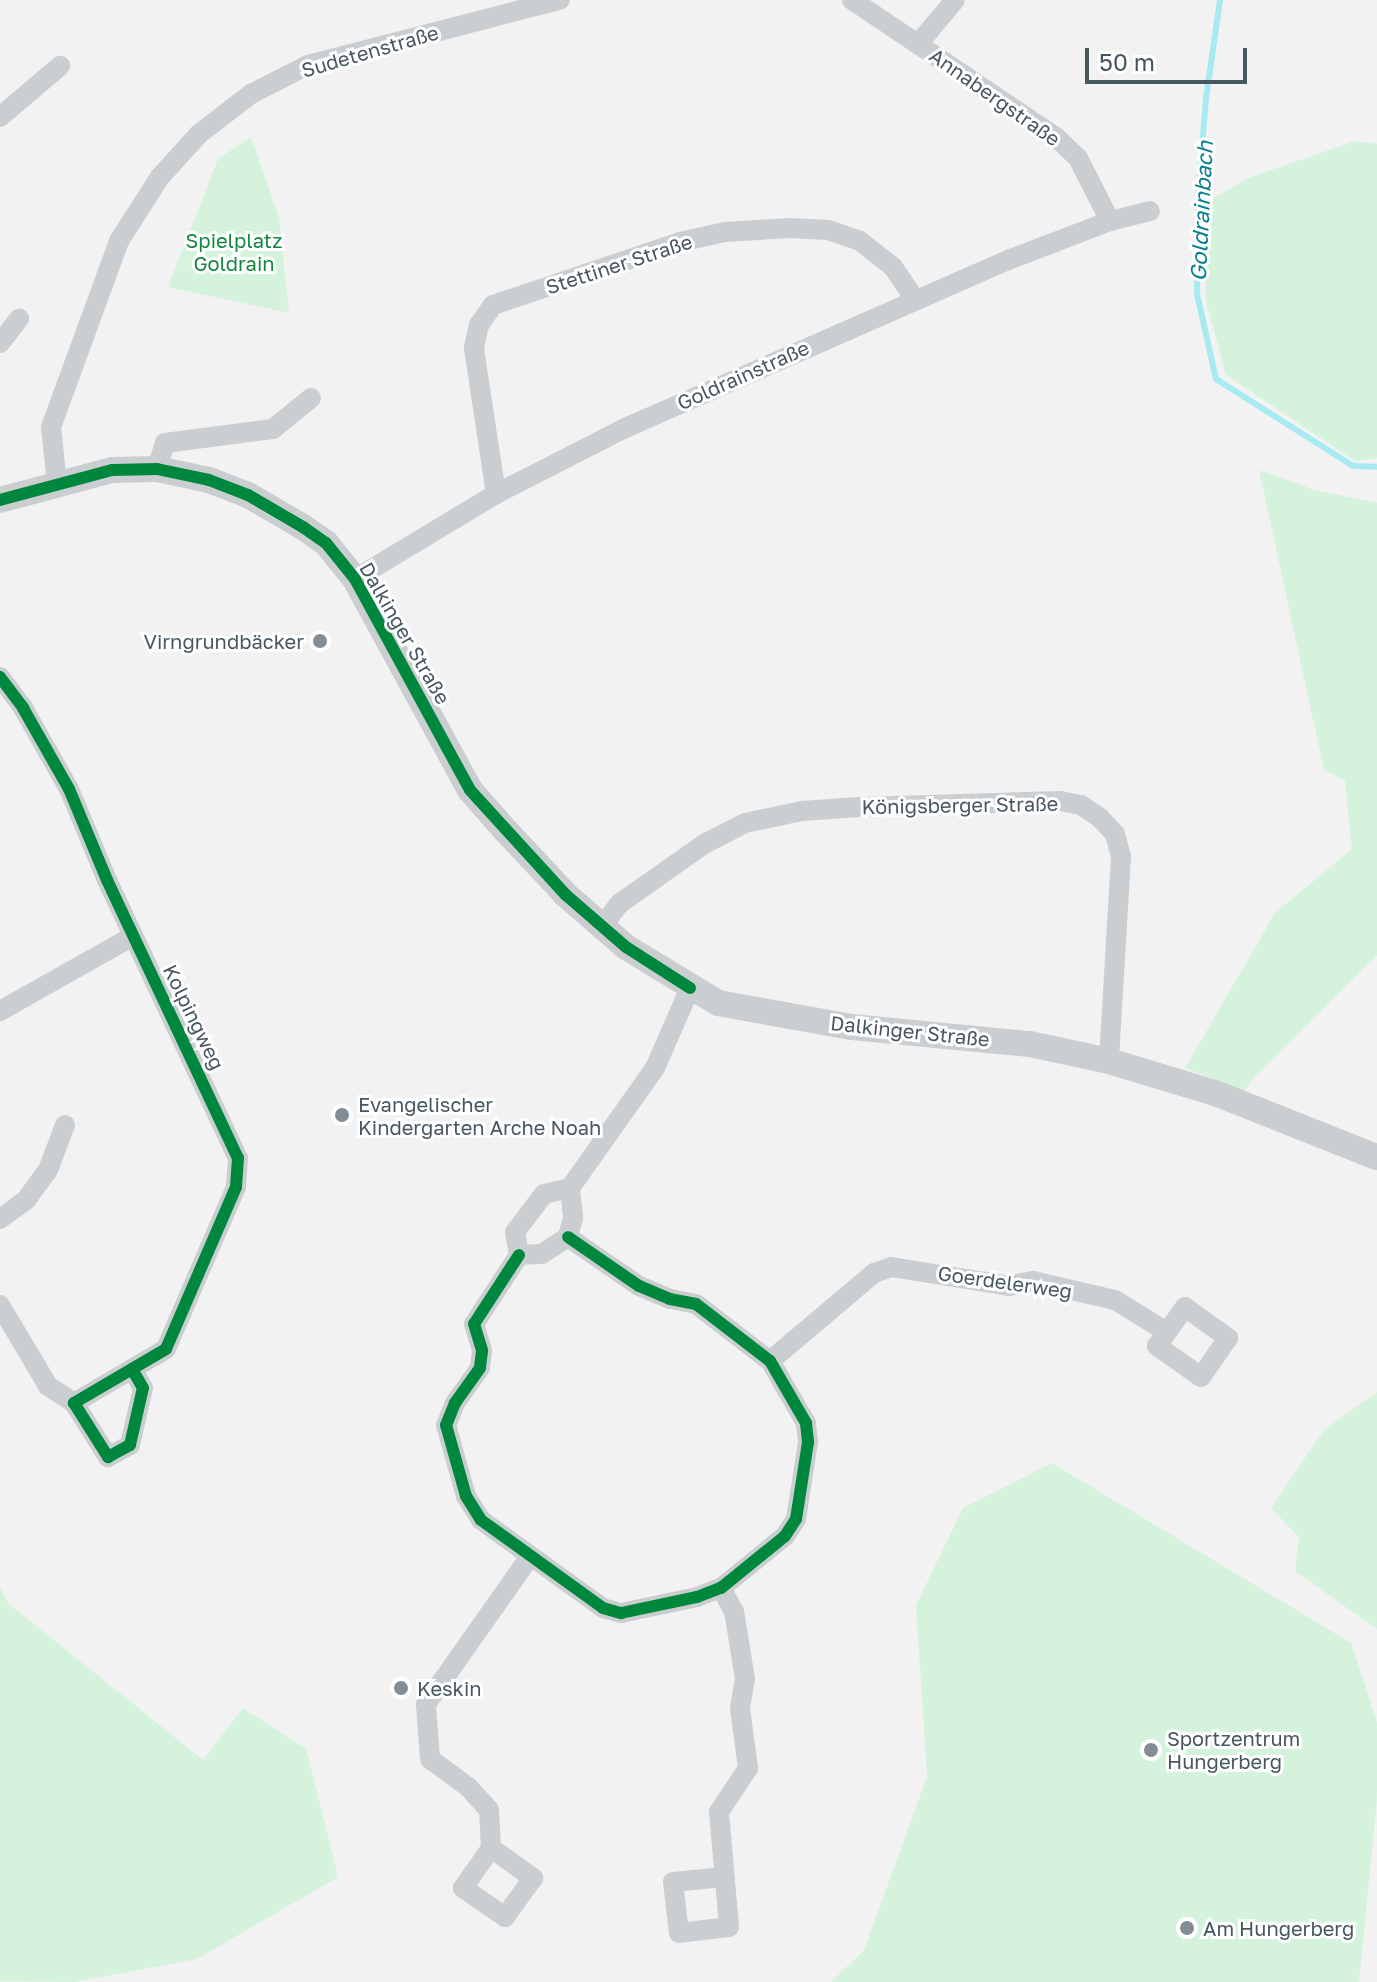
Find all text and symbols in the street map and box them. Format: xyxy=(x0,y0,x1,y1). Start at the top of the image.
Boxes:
street label: Sudetenstraße xyxy=(299,20,441,82)
scale bar xyxy=(1089,32,1251,82)
street label: Annabergstraße xyxy=(925,43,1065,151)
text: 50 m xyxy=(1099,47,1155,76)
water label: Goldrainbach xyxy=(1184,140,1218,282)
park label: Spielplatz Goldrain xyxy=(186,229,282,276)
street label: Stettiner Straße xyxy=(543,229,695,299)
street label: Goldrainstraße xyxy=(673,335,813,415)
street label: Dalkinger Straße xyxy=(355,558,455,708)
place label: Virngrundbäcker xyxy=(144,629,304,653)
marker: Virngrundbäcker xyxy=(311,632,329,650)
street label: Königsberger Straße xyxy=(861,791,1059,819)
street label: Kolpingweg xyxy=(158,961,230,1073)
street label: Dalkinger Straße xyxy=(829,1011,991,1051)
place label: Evangelischer Kindergarten Arche Noah xyxy=(358,1092,601,1139)
marker: Evangelischer Kindergarten Arche Noah xyxy=(333,1106,351,1124)
street label: Goerdelerweg xyxy=(936,1261,1074,1303)
place label: Keskin xyxy=(417,1676,482,1700)
marker: Keskin xyxy=(392,1679,410,1697)
place label: Sportzentrum Hungerberg xyxy=(1167,1726,1300,1773)
marker: Sportzentrum Hungerberg xyxy=(1142,1741,1160,1759)
place label: Am Hungerberg xyxy=(1203,1916,1354,1940)
marker: Am Hungerberg xyxy=(1178,1919,1196,1937)

